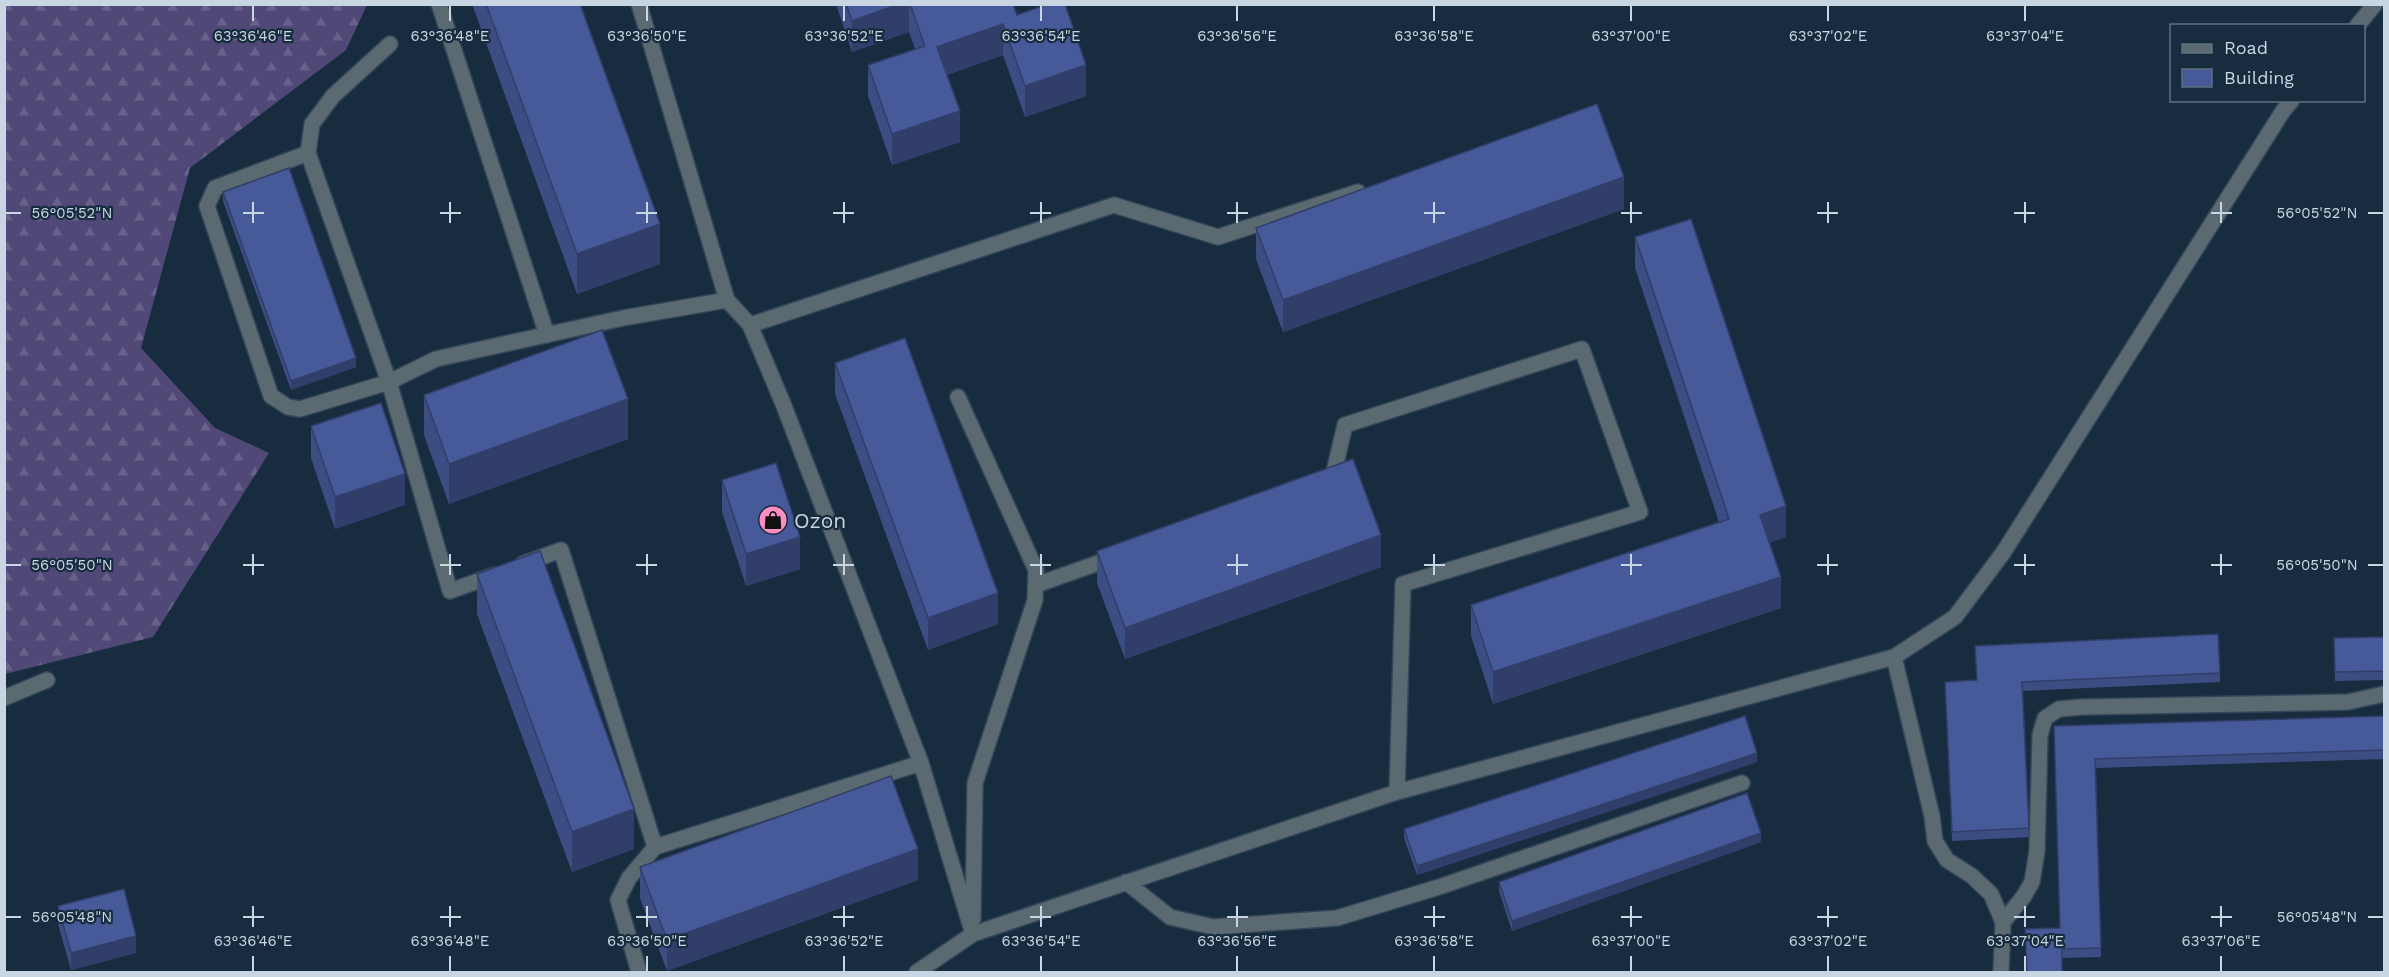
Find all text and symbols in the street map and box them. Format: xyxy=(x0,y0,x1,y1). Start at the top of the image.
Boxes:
legend xyxy=(2170,24,2365,102)
text: 63°36'46"E xyxy=(214,27,292,45)
text: 63°36'48"E xyxy=(411,27,489,45)
text: 63°36'50"E xyxy=(607,27,687,45)
text: 63°36'52"E xyxy=(804,27,884,45)
text: 63°36'54"E xyxy=(1002,27,1080,45)
text: 63°36'56"E xyxy=(1197,27,1277,45)
text: 63°36'58"E xyxy=(1394,27,1474,45)
text: 63°37'00"E xyxy=(1591,27,1671,45)
text: 63°37'02"E xyxy=(1789,27,1867,45)
text: 63°37'04"E xyxy=(1986,27,2064,45)
text: Road xyxy=(2224,37,2268,58)
text: Building xyxy=(2224,67,2294,88)
text: 56°05'52"N xyxy=(32,204,112,222)
text: 56°05'52"N xyxy=(2277,204,2357,222)
shop icon: Ozon xyxy=(757,504,789,536)
place label: Ozon xyxy=(794,508,846,533)
text: 56°05'50"N xyxy=(31,556,113,574)
text: 56°05'50"N xyxy=(2276,556,2358,574)
text: 56°05'48"N xyxy=(32,908,112,926)
text: 56°05'48"N xyxy=(2277,908,2357,926)
text: 63°36'46"E xyxy=(214,932,292,950)
text: 63°36'48"E xyxy=(411,932,489,950)
text: 63°36'50"E xyxy=(607,932,687,950)
text: 63°36'52"E xyxy=(804,932,884,950)
text: 63°36'54"E xyxy=(1002,932,1080,950)
text: 63°36'56"E xyxy=(1197,932,1277,950)
text: 63°36'58"E xyxy=(1394,932,1474,950)
text: 63°37'00"E xyxy=(1591,932,1671,950)
text: 63°37'02"E xyxy=(1789,932,1867,950)
text: 63°37'04"E xyxy=(1986,932,2064,950)
text: 63°37'06"E xyxy=(2182,932,2260,950)

